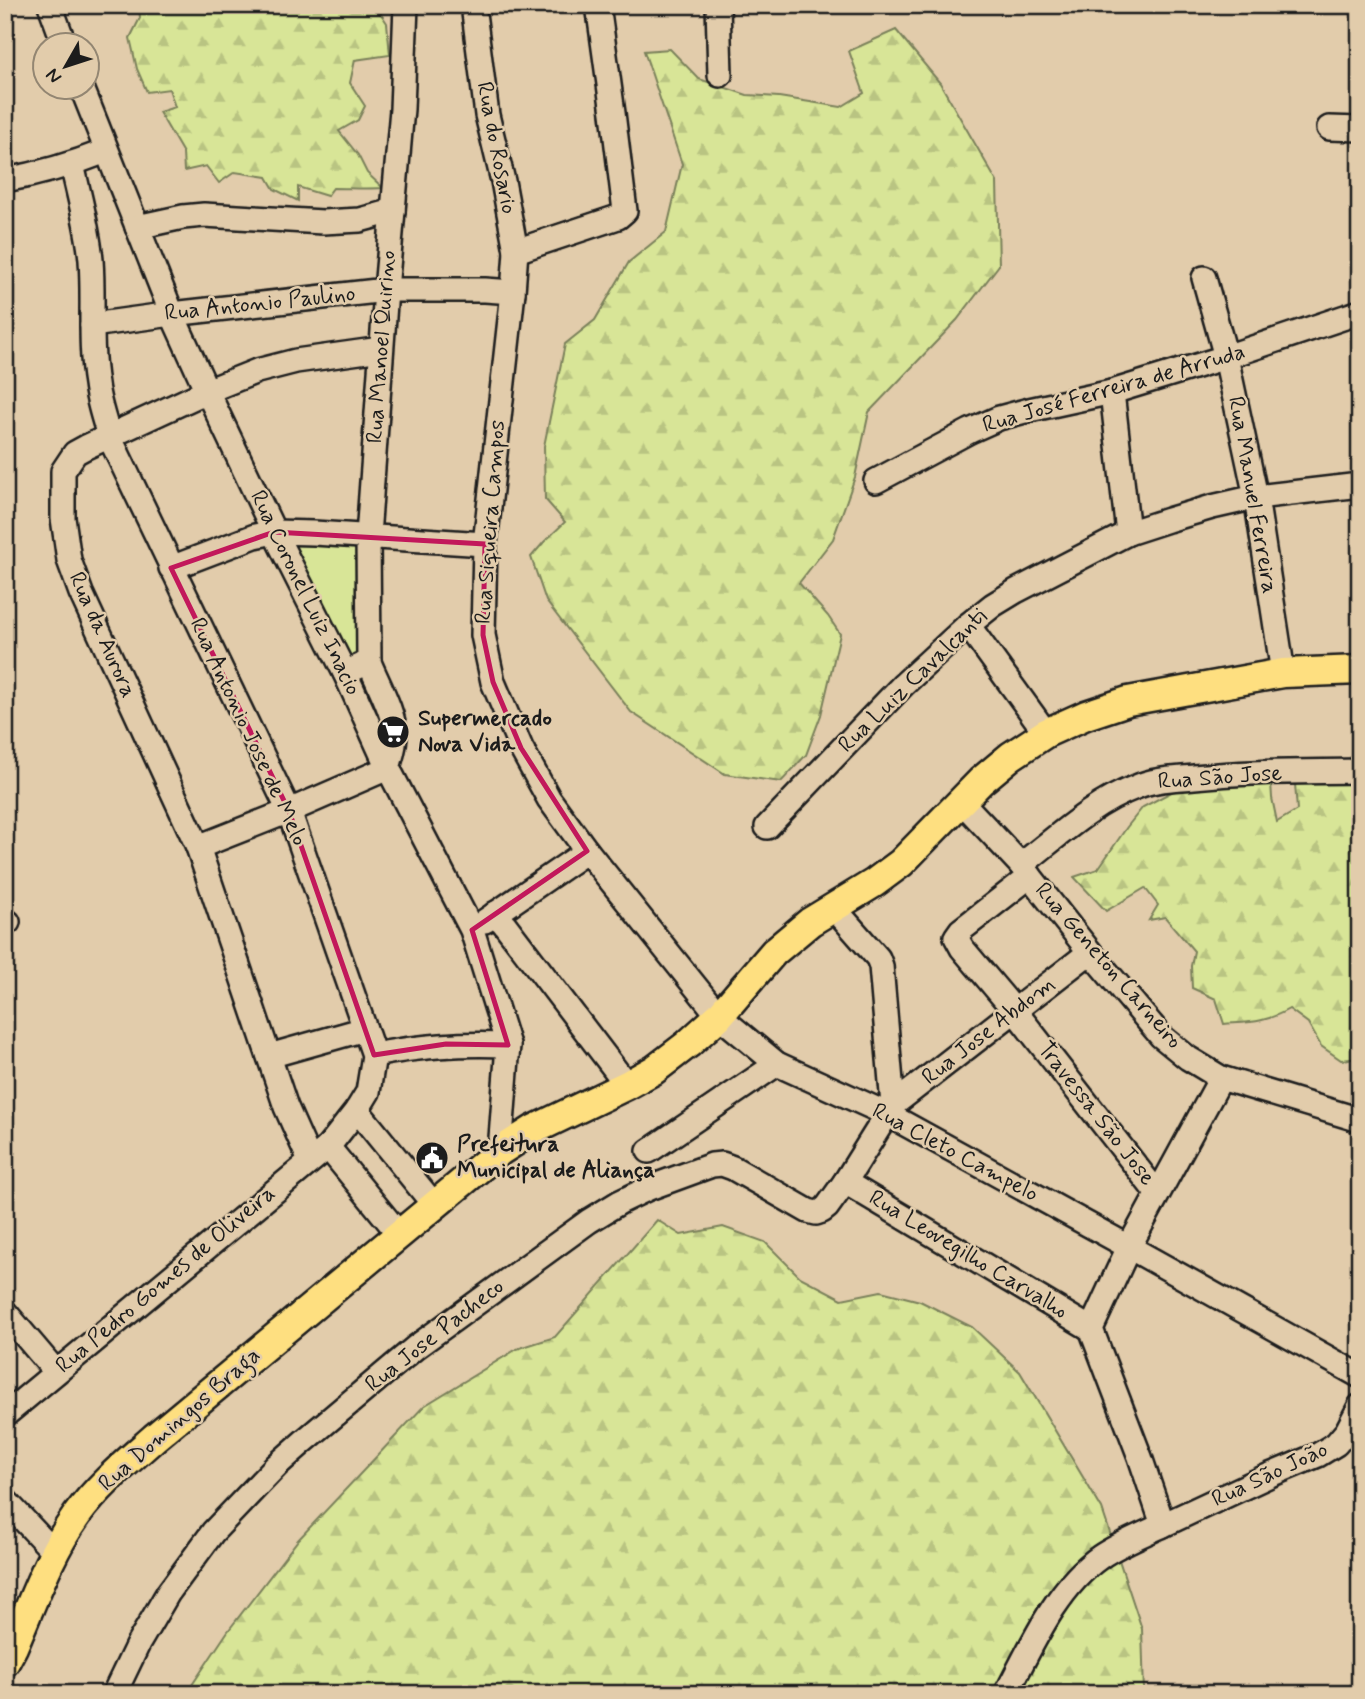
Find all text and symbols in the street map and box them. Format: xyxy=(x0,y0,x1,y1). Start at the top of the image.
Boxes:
north arrow xyxy=(32,32,102,102)
text: N xyxy=(40,63,68,89)
street label: Rua do Rosario xyxy=(468,79,524,217)
street label: Rua Manoel Quirino xyxy=(360,249,404,445)
street label: Rua Antonio Paulino xyxy=(163,279,357,329)
street label: Rua José Ferreira de Arruda xyxy=(979,337,1249,441)
street label: Rua Manuel Ferreira xyxy=(1220,394,1284,596)
street label: Rua Siqueira Campos xyxy=(469,419,513,625)
street label: Rua Coronel Luiz Inacio xyxy=(242,485,368,701)
street label: Rua da Aurora xyxy=(61,567,143,703)
street label: Rua Luiz Cavalcanti xyxy=(832,602,994,760)
street label: Rua Antonio Jose de Melo xyxy=(182,613,314,851)
place label: Supermercado Nova Vida xyxy=(418,704,552,760)
supermarket icon: Supermercado Nova Vida xyxy=(374,713,412,751)
street label: Rua São Jose xyxy=(1157,759,1283,797)
street label: Rua Geneton Carneiro xyxy=(1027,876,1189,1056)
street label: Rua Jose Abdom xyxy=(916,970,1062,1092)
street label: Travessa São Jose xyxy=(1030,1036,1162,1193)
street label: Rua Cleto Campelo xyxy=(867,1096,1043,1210)
place label: Prefeitura Municipal de Aliança xyxy=(457,1130,655,1186)
public building icon: Prefeitura Municipal de Aliança xyxy=(413,1139,451,1177)
street label: Rua Pedro Gomes de Oliveira xyxy=(50,1179,282,1381)
street label: Rua Leovegilho Carvalho xyxy=(863,1184,1073,1326)
street label: Rua Jose Pacheco xyxy=(359,1272,511,1400)
street label: Rua Domingos Braga xyxy=(93,1341,269,1500)
street label: Rua São João xyxy=(1207,1435,1333,1515)

